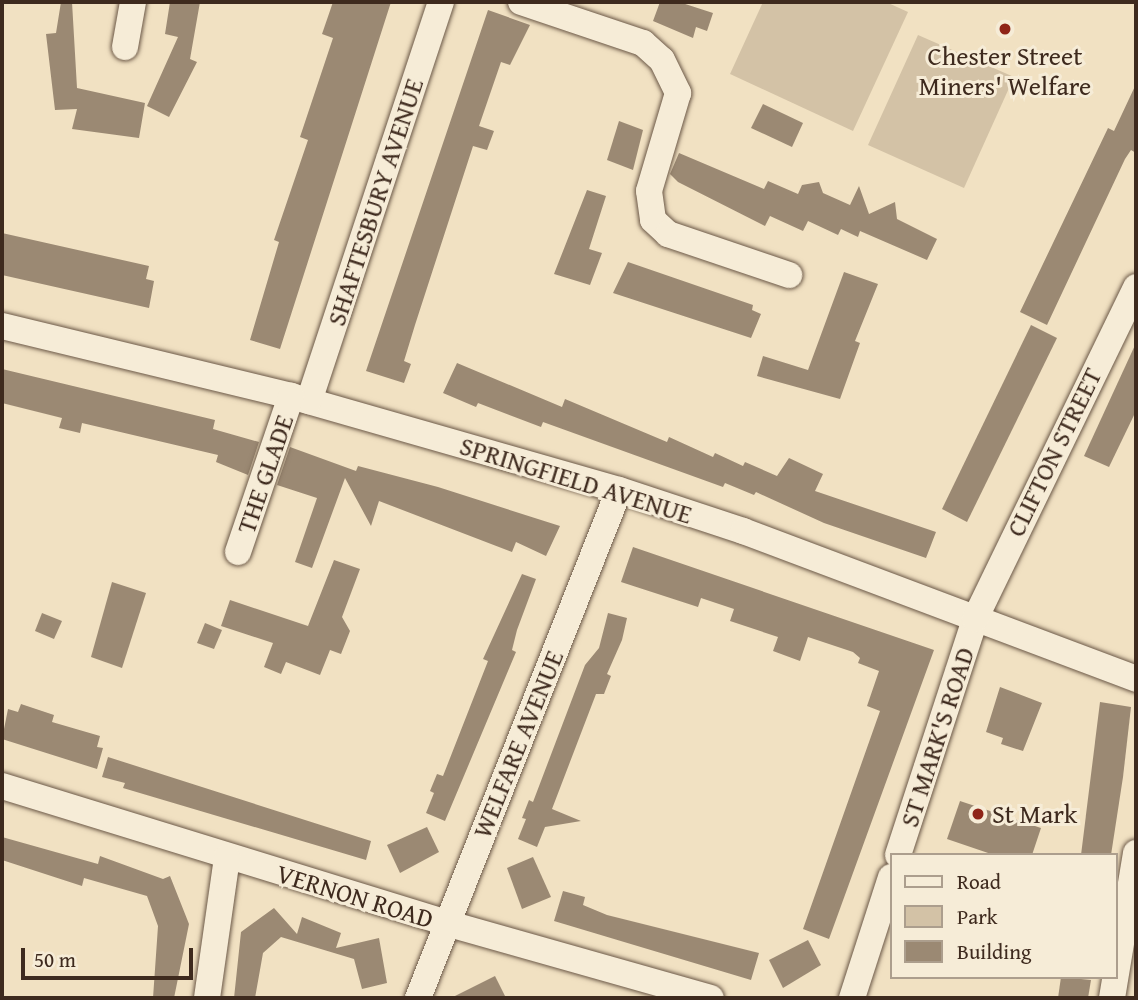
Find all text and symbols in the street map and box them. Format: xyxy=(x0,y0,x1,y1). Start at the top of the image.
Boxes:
marker: Chester Street Miners' Welfare xyxy=(997,21,1013,37)
place label: Chester Street Miners' Welfare xyxy=(919,40,1091,102)
street label: SHAFTESBURY AVENUE xyxy=(320,74,430,330)
street label: CLIFTON STREET xyxy=(1000,363,1108,541)
street label: THE GLADE xyxy=(230,411,300,537)
street label: SPRINGFIELD AVENUE xyxy=(456,430,696,530)
street label: ST MARK'S ROAD xyxy=(893,643,981,831)
street label: WELFARE AVENUE xyxy=(466,646,570,842)
place label: St Mark xyxy=(992,798,1077,830)
marker: St Mark xyxy=(970,806,986,822)
legend xyxy=(890,853,1117,979)
street label: VERNON ROAD xyxy=(273,857,437,935)
text: Road xyxy=(957,866,1001,897)
text: Park xyxy=(957,901,998,932)
scale bar xyxy=(24,934,196,978)
text: Building xyxy=(957,936,1031,967)
text: 50 m xyxy=(34,944,76,975)

